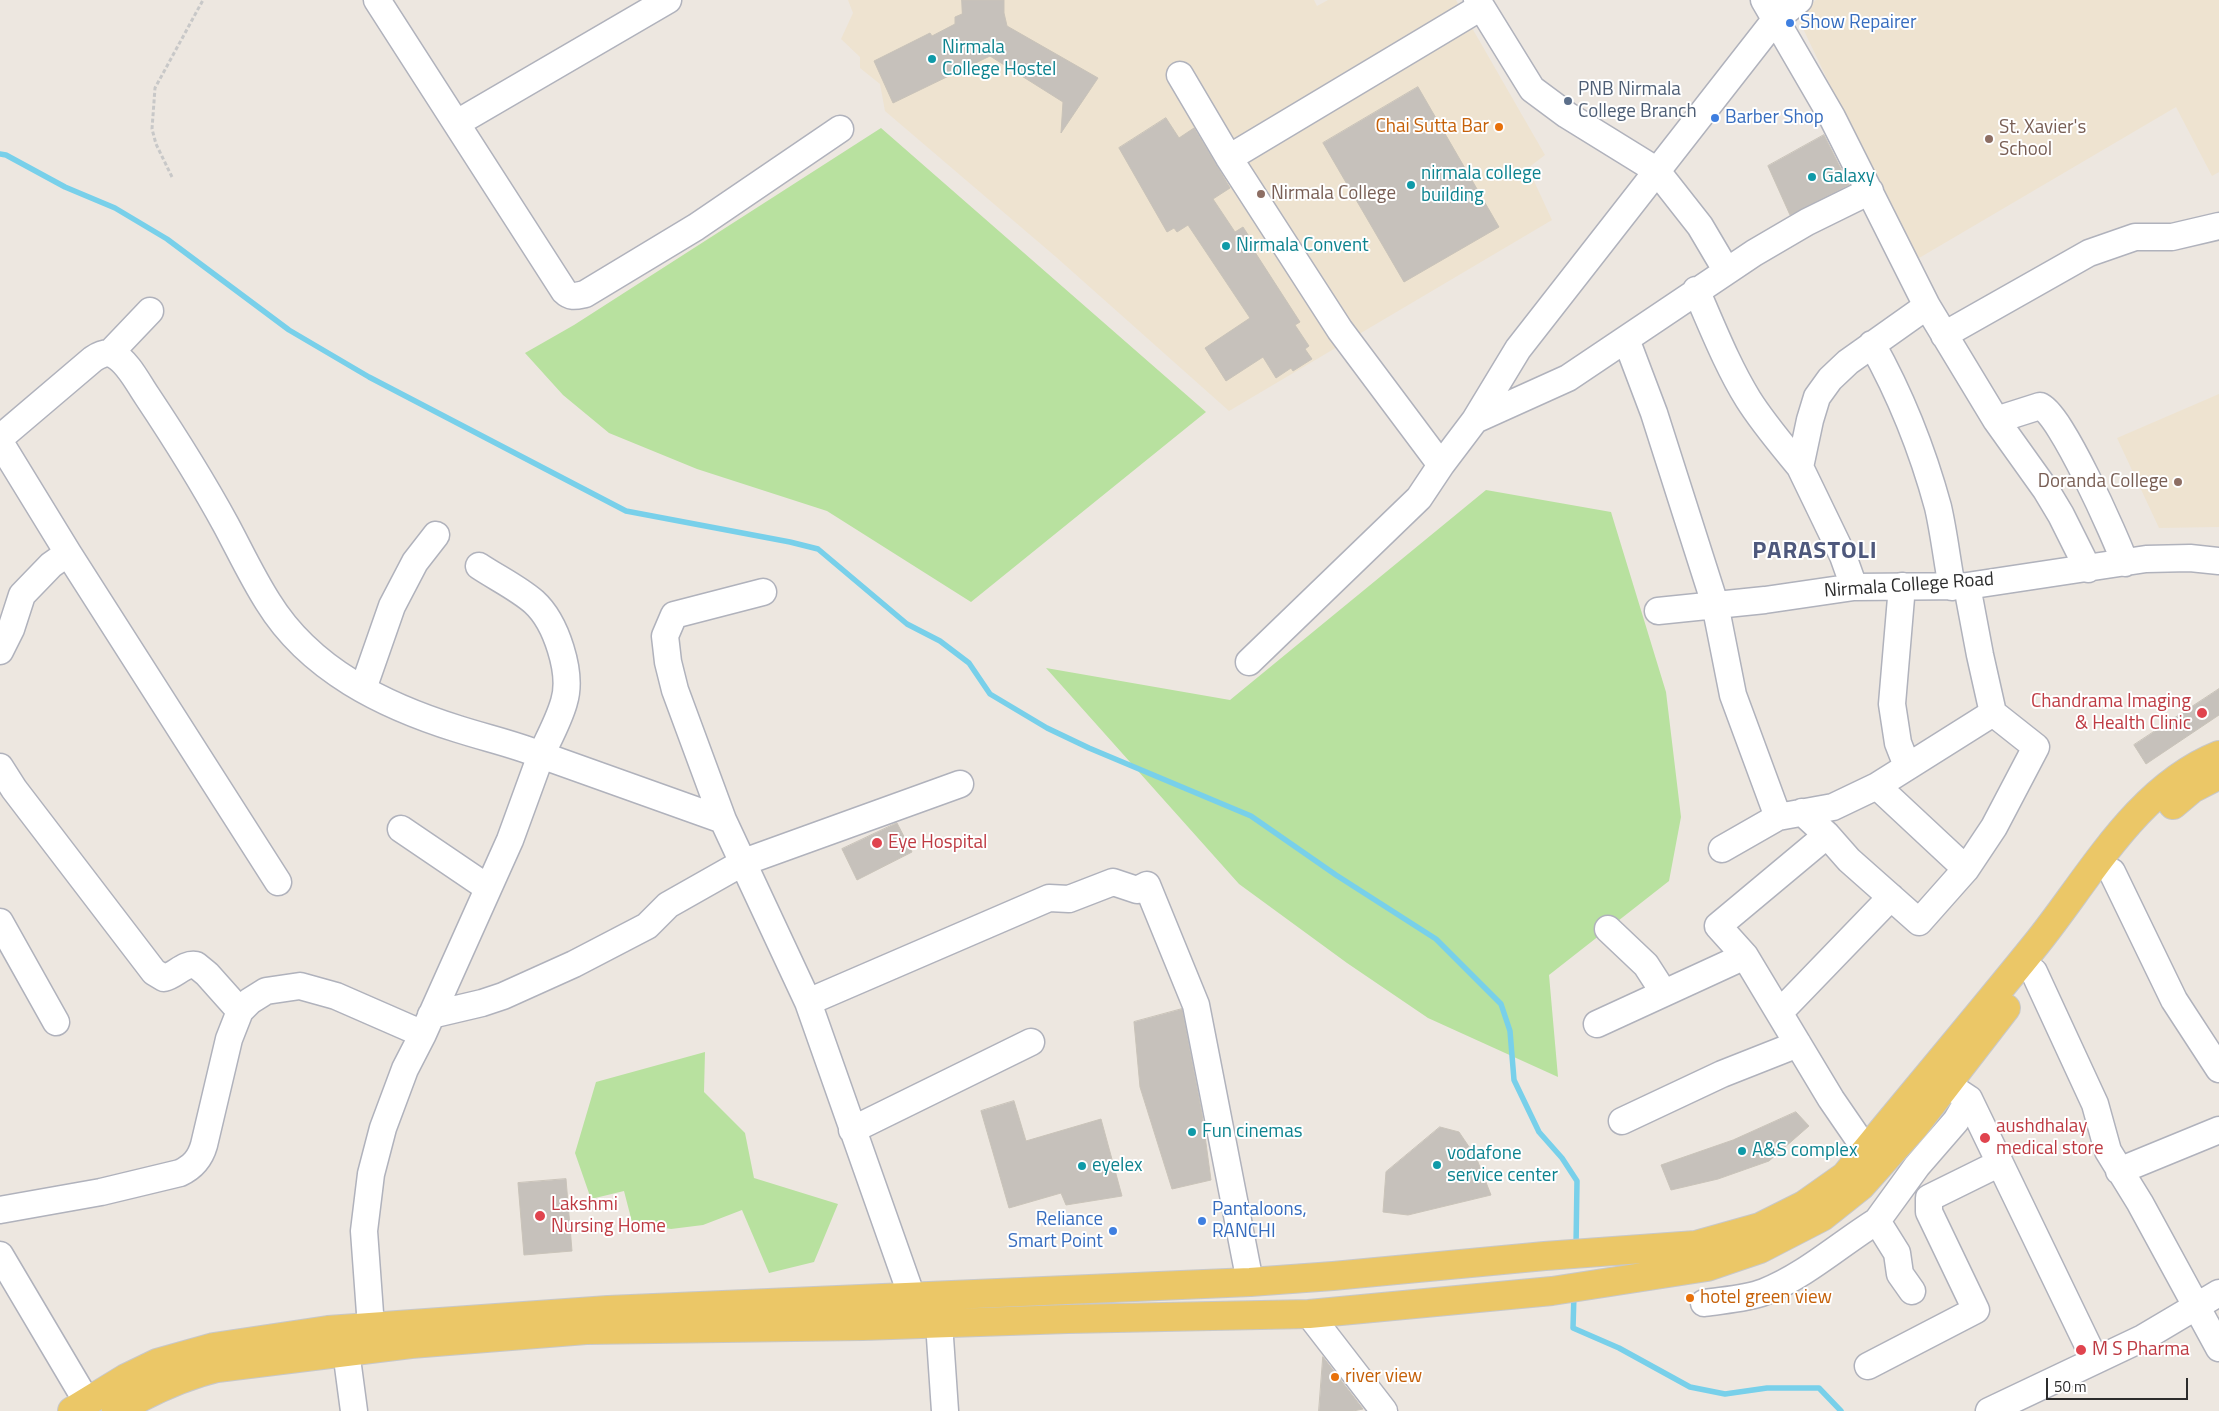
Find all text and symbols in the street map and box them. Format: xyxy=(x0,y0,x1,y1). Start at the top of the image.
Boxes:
place label: Show Repairer xyxy=(1800,12,1916,34)
marker: Show Repairer xyxy=(1784,17,1796,29)
place label: Nirmala College Hostel xyxy=(942,37,1056,81)
marker: Nirmala College Hostel xyxy=(926,53,938,65)
place label: PNB Nirmala College Branch xyxy=(1578,79,1697,123)
marker: PNB Nirmala College Branch xyxy=(1562,95,1574,107)
place label: Barber Shop xyxy=(1725,107,1824,129)
marker: Barber Shop xyxy=(1709,112,1721,124)
place label: Chai Sutta Bar xyxy=(1375,116,1489,138)
place label: St. Xavier's School xyxy=(1999,117,2086,161)
marker: Chai Sutta Bar xyxy=(1493,121,1505,133)
marker: St. Xavier's School xyxy=(1983,133,1995,145)
place label: nirmala college building xyxy=(1421,163,1541,207)
place label: Galaxy xyxy=(1822,166,1875,188)
marker: Galaxy xyxy=(1806,171,1818,183)
marker: nirmala college building xyxy=(1405,179,1417,191)
place label: Nirmala College xyxy=(1271,183,1396,205)
marker: Nirmala College xyxy=(1255,188,1267,200)
place label: Nirmala Convent xyxy=(1236,235,1369,257)
marker: Nirmala Convent xyxy=(1220,240,1232,252)
place label: Doranda College xyxy=(2038,471,2168,493)
marker: Doranda College xyxy=(2172,476,2184,488)
district label: PARASTOLI xyxy=(1751,538,1879,566)
street label: Nirmala College Road xyxy=(1823,569,1995,603)
place label: Chandrama Imaging & Health Clinic xyxy=(2031,691,2191,735)
marker: Chandrama Imaging & Health Clinic xyxy=(2195,706,2209,720)
place label: Eye Hospital xyxy=(888,832,987,854)
marker: Eye Hospital xyxy=(870,836,884,850)
place label: aushdhalay medical store xyxy=(1996,1116,2104,1160)
place label: Fun cinemas xyxy=(1202,1121,1303,1143)
marker: Fun cinemas xyxy=(1186,1126,1198,1138)
marker: aushdhalay medical store xyxy=(1978,1131,1992,1145)
place label: A&S complex xyxy=(1752,1140,1857,1162)
place label: vodafone service center xyxy=(1447,1143,1558,1187)
marker: A&S complex xyxy=(1736,1145,1748,1157)
place label: eyelex xyxy=(1092,1155,1143,1177)
marker: vodafone service center xyxy=(1431,1159,1443,1171)
marker: eyelex xyxy=(1076,1160,1088,1172)
place label: Lakshmi Nursing Home xyxy=(551,1194,666,1238)
place label: Pantaloons, RANCHI xyxy=(1212,1199,1307,1243)
marker: Lakshmi Nursing Home xyxy=(533,1209,547,1223)
place label: Reliance Smart Point xyxy=(1008,1209,1103,1253)
marker: Pantaloons, RANCHI xyxy=(1196,1215,1208,1227)
marker: Reliance Smart Point xyxy=(1107,1225,1119,1237)
place label: hotel green view xyxy=(1700,1287,1832,1309)
marker: hotel green view xyxy=(1684,1292,1696,1304)
place label: M S Pharma xyxy=(2092,1339,2190,1361)
marker: M S Pharma xyxy=(2074,1343,2088,1357)
place label: river view xyxy=(1345,1366,1422,1388)
scale bar xyxy=(2049,1368,2192,1400)
marker: river view xyxy=(1329,1371,1341,1383)
text: 50 m xyxy=(2054,1375,2087,1398)

